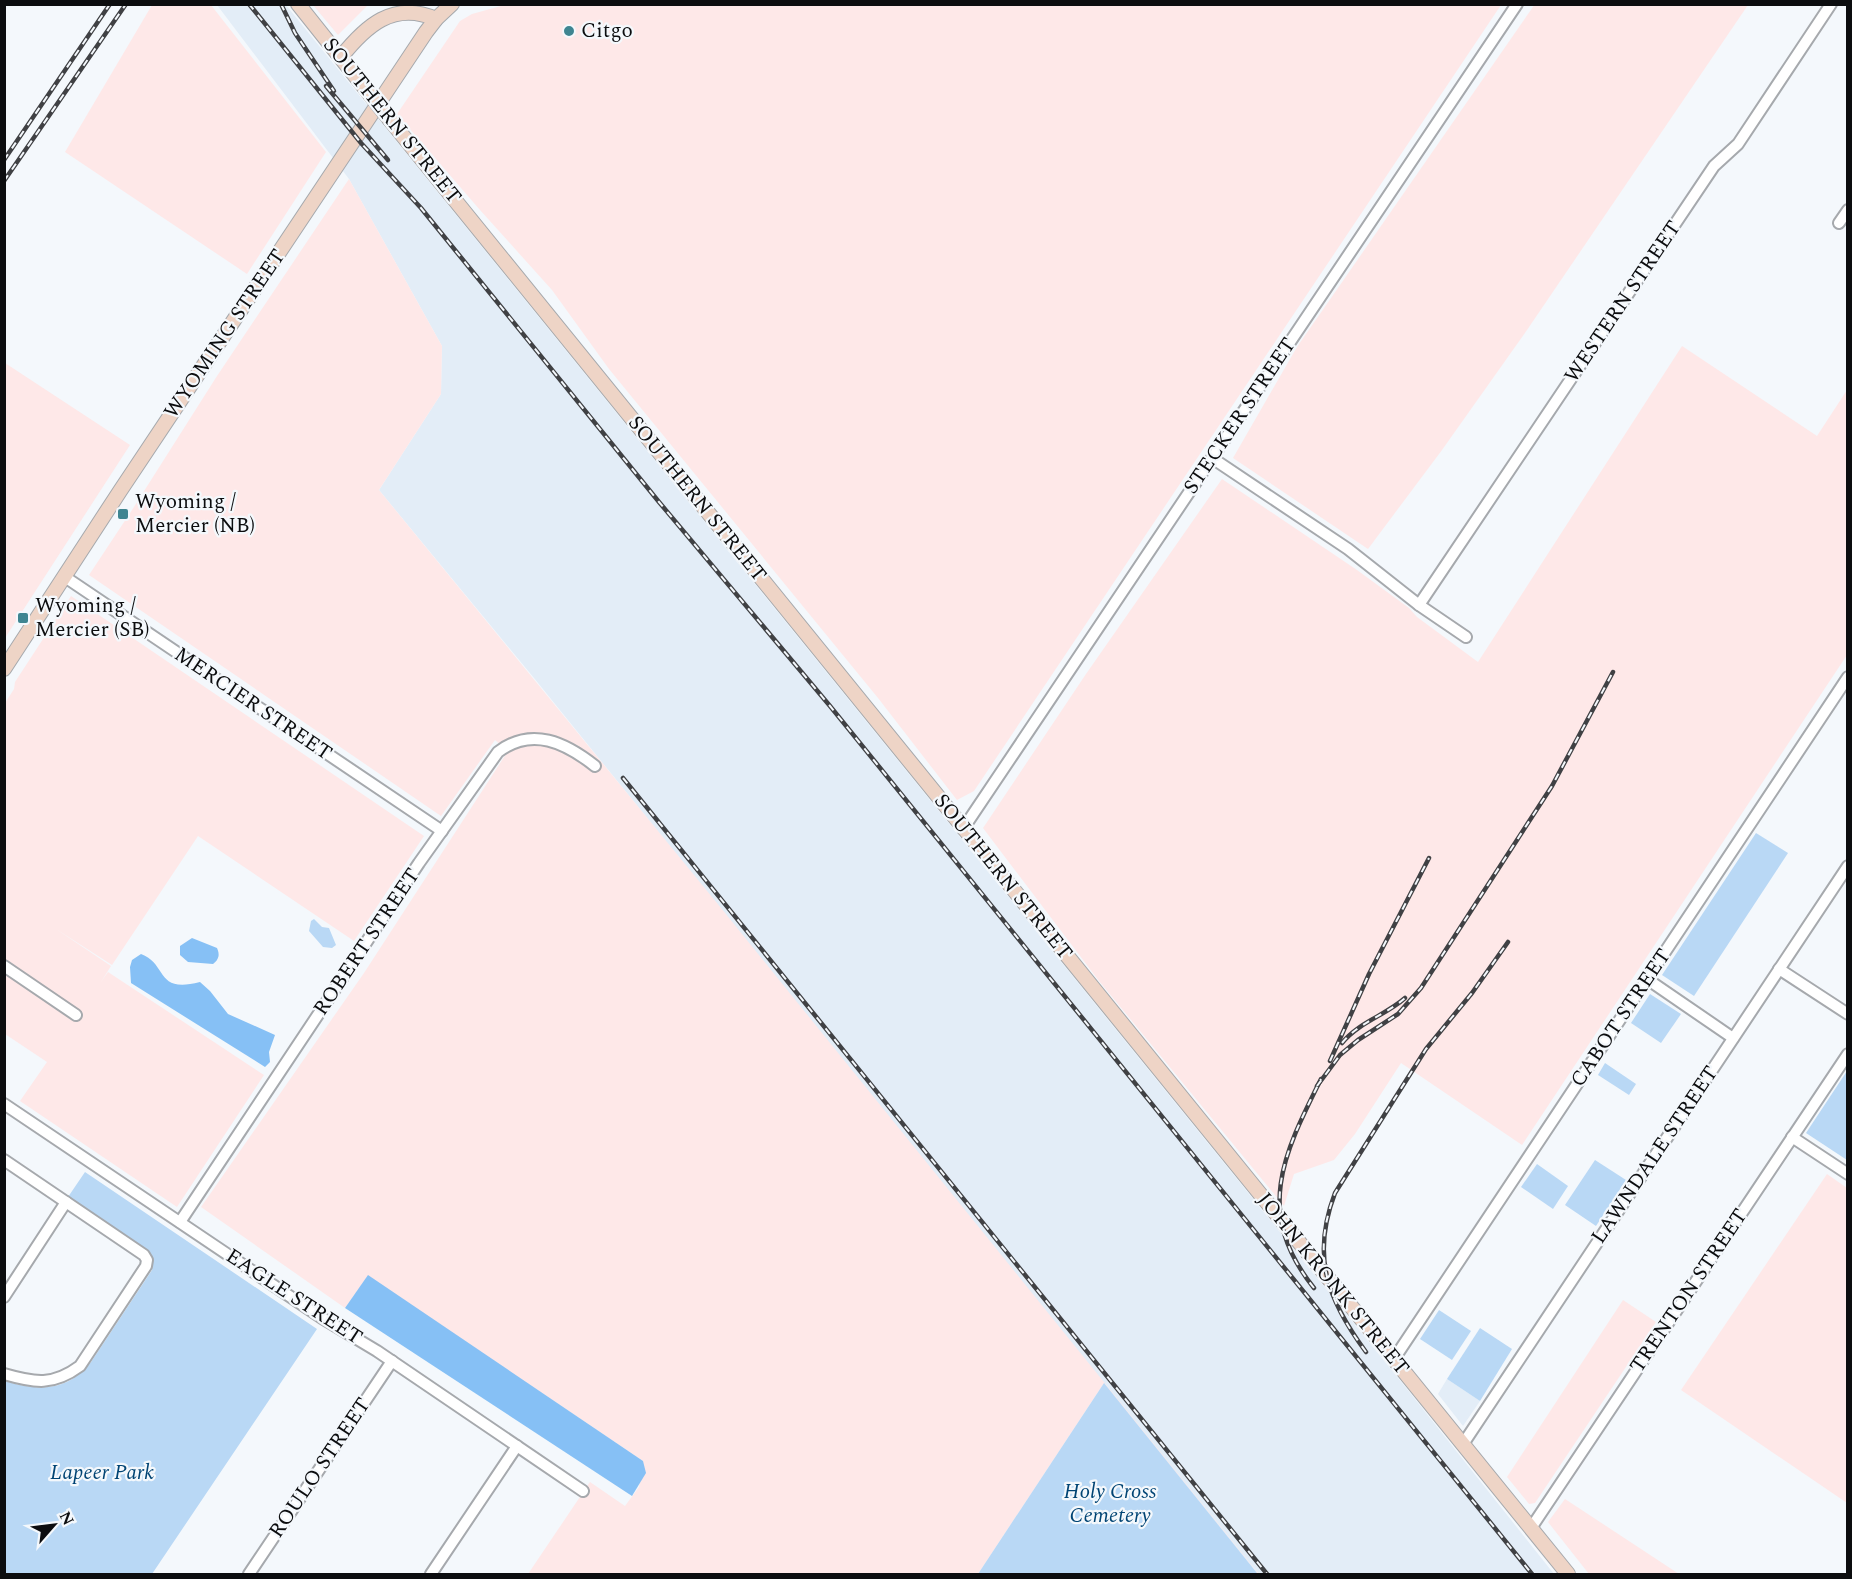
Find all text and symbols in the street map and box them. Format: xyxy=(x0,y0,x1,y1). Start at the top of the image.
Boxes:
place label: Citgo xyxy=(581,15,633,47)
marker: Citgo xyxy=(562,24,576,38)
street label: SOUTHERN STREET xyxy=(315,31,469,211)
street label: WESTERN STREET xyxy=(1557,214,1689,390)
street label: WYOMING STREET xyxy=(156,243,294,425)
street label: STECKER STREET xyxy=(1176,331,1304,501)
street label: SOUTHERN STREET xyxy=(620,409,774,589)
place label: Wyoming / Mercier (NB) xyxy=(135,486,255,542)
marker: Wyoming / Mercier (NB) xyxy=(116,507,130,521)
place label: Wyoming / Mercier (SB) xyxy=(35,590,150,646)
marker: Wyoming / Mercier (SB) xyxy=(16,611,30,625)
street label: MERCIER STREET xyxy=(167,639,339,769)
street label: SOUTHERN STREET xyxy=(926,787,1080,967)
street label: ROBERT STREET xyxy=(306,862,428,1022)
street label: CABOT STREET xyxy=(1563,942,1679,1094)
street label: LAWNDALE STREET xyxy=(1583,1059,1727,1251)
street label: JOHN KRONK STREET xyxy=(1249,1185,1417,1383)
street label: TRENTON STREET xyxy=(1622,1202,1756,1380)
street label: EAGLE STREET xyxy=(219,1241,369,1353)
street label: ROULO STREET xyxy=(261,1391,379,1545)
park label: Lapeer Park xyxy=(50,1457,154,1489)
park label: Holy Cross Cemetery xyxy=(1064,1476,1157,1532)
north arrow xyxy=(24,1495,84,1555)
text: N xyxy=(53,1507,80,1530)

